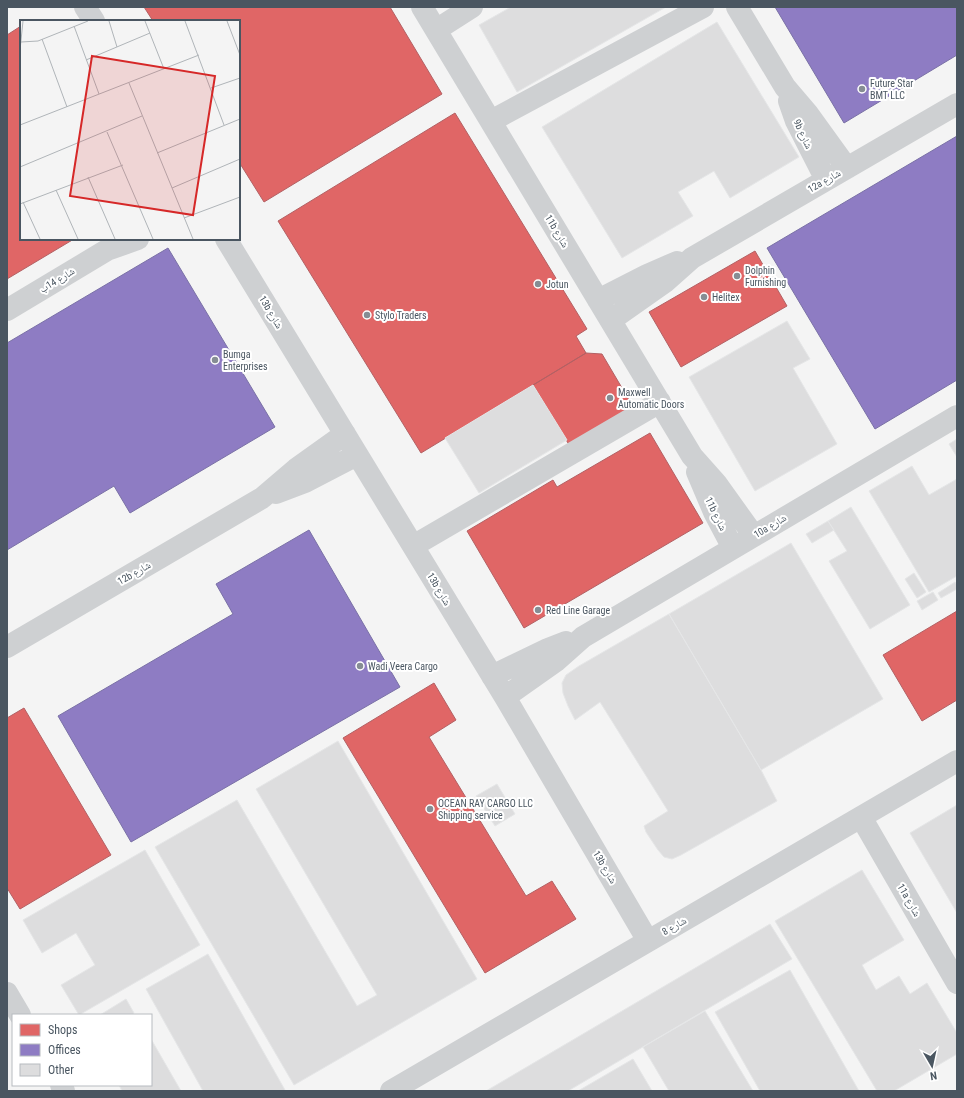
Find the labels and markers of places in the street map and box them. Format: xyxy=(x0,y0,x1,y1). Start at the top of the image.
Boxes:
place label: Future Star BMT LLC xyxy=(870,78,913,101)
marker: Future Star BMT LLC xyxy=(857,84,867,94)
place label: Dolphin Furnishing xyxy=(745,265,786,288)
marker: Dolphin Furnishing xyxy=(732,271,742,281)
marker: Jotun xyxy=(533,279,543,289)
place label: Jotun xyxy=(546,279,569,290)
marker: Helitex xyxy=(699,292,709,302)
place label: Helitex xyxy=(712,292,740,303)
marker: Stylo Traders xyxy=(362,310,372,320)
place label: Stylo Traders xyxy=(375,310,427,321)
place label: Bumga Enterprises xyxy=(223,349,268,372)
marker: Bumga Enterprises xyxy=(210,355,220,365)
place label: Maxwell Automatic Doors xyxy=(618,387,685,410)
marker: Maxwell Automatic Doors xyxy=(605,393,615,403)
marker: Red Line Garage xyxy=(533,605,543,615)
place label: Red Line Garage xyxy=(546,605,610,616)
marker: Wadi Veera Cargo xyxy=(355,661,365,671)
place label: Wadi Veera Cargo xyxy=(368,661,438,672)
place label: OCEAN RAY CARGO LLC Shipping service xyxy=(438,798,533,821)
marker: OCEAN RAY CARGO LLC Shipping service xyxy=(425,804,435,814)

